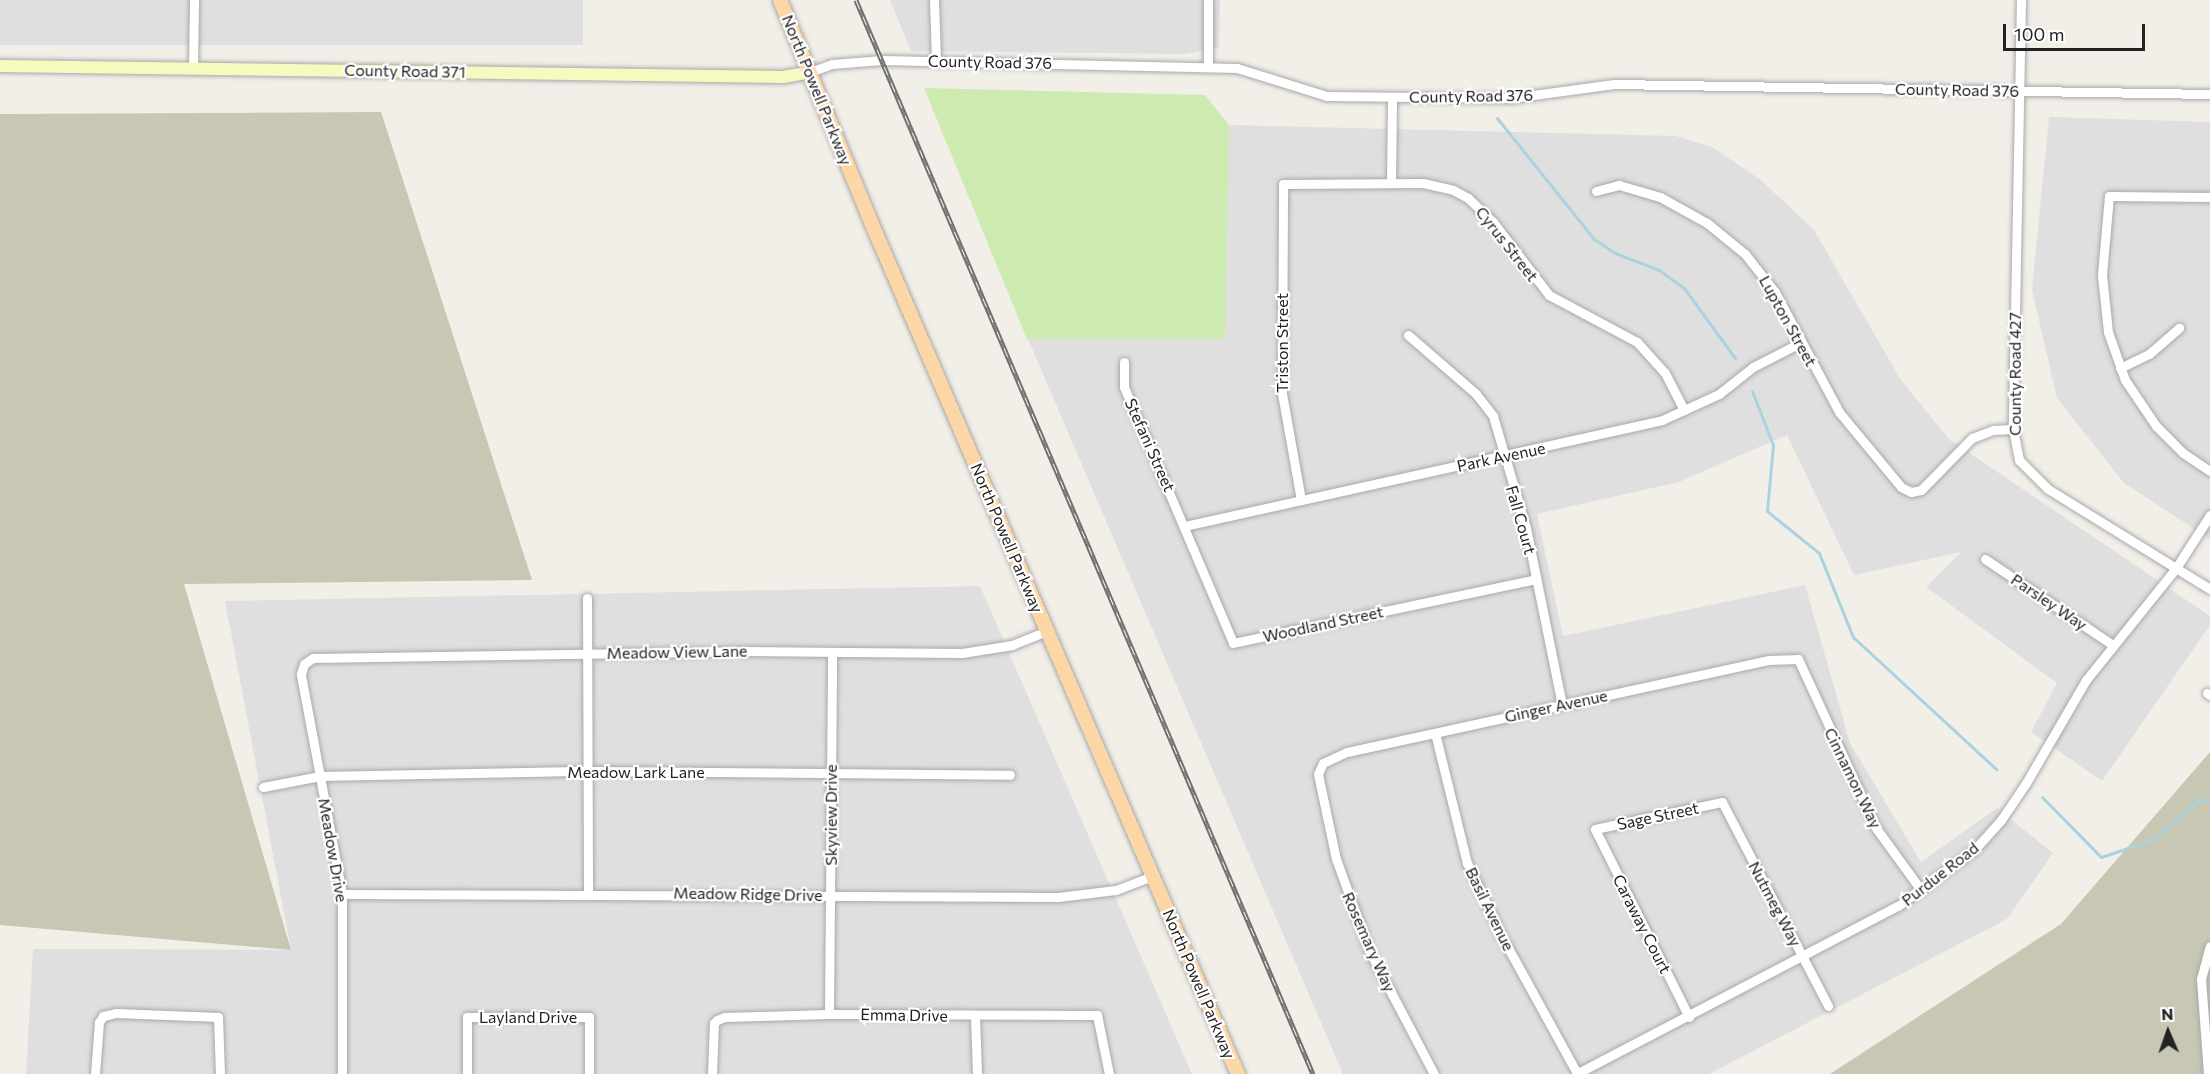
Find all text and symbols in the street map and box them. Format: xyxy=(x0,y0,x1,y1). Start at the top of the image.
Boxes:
street label: North Powell Parkway xyxy=(778,12,856,168)
scale bar xyxy=(2006,12,2148,50)
text: 100 m xyxy=(2014,23,2064,45)
street label: County Road 376 xyxy=(928,51,1052,73)
street label: County Road 371 xyxy=(344,60,466,82)
street label: County Road 376 xyxy=(1895,79,2019,101)
street label: County Road 376 xyxy=(1409,85,1533,107)
street label: Cyrus Street xyxy=(1472,203,1542,285)
street label: Lupton Street xyxy=(1755,272,1821,370)
street label: Triston Street xyxy=(1272,293,1292,393)
street label: County Road 427 xyxy=(2005,312,2025,436)
street label: Stefani Street xyxy=(1121,395,1179,495)
street label: Park Avenue xyxy=(1455,438,1547,476)
street label: North Powell Parkway xyxy=(967,460,1047,616)
street label: Fall Court xyxy=(1502,483,1540,557)
street label: Parsley Way xyxy=(2007,570,2091,634)
street label: Woodland Street xyxy=(1261,602,1385,646)
street label: Meadow View Lane xyxy=(606,641,748,663)
street label: Ginger Avenue xyxy=(1503,686,1609,726)
street label: Cinnamon Way xyxy=(1820,725,1886,831)
street label: Meadow Lark Lane xyxy=(567,762,705,782)
street label: Skyview Drive xyxy=(821,764,841,866)
street label: Meadow Drive xyxy=(314,797,352,903)
street label: Sage Street xyxy=(1615,798,1701,834)
street label: Purdue Road xyxy=(1898,838,1982,910)
street label: Nutmeg Way xyxy=(1745,858,1805,950)
street label: Basil Avenue xyxy=(1462,864,1518,954)
street label: Caraway Court xyxy=(1609,871,1675,977)
street label: Meadow Ridge Drive xyxy=(673,883,823,905)
street label: Rosemary Way xyxy=(1338,889,1400,995)
street label: North Powell Parkway xyxy=(1159,906,1239,1062)
north arrow xyxy=(2138,1002,2198,1062)
text: N xyxy=(2161,1004,2174,1023)
street label: Emma Drive xyxy=(860,1005,948,1025)
street label: Layland Drive xyxy=(479,1007,577,1027)

